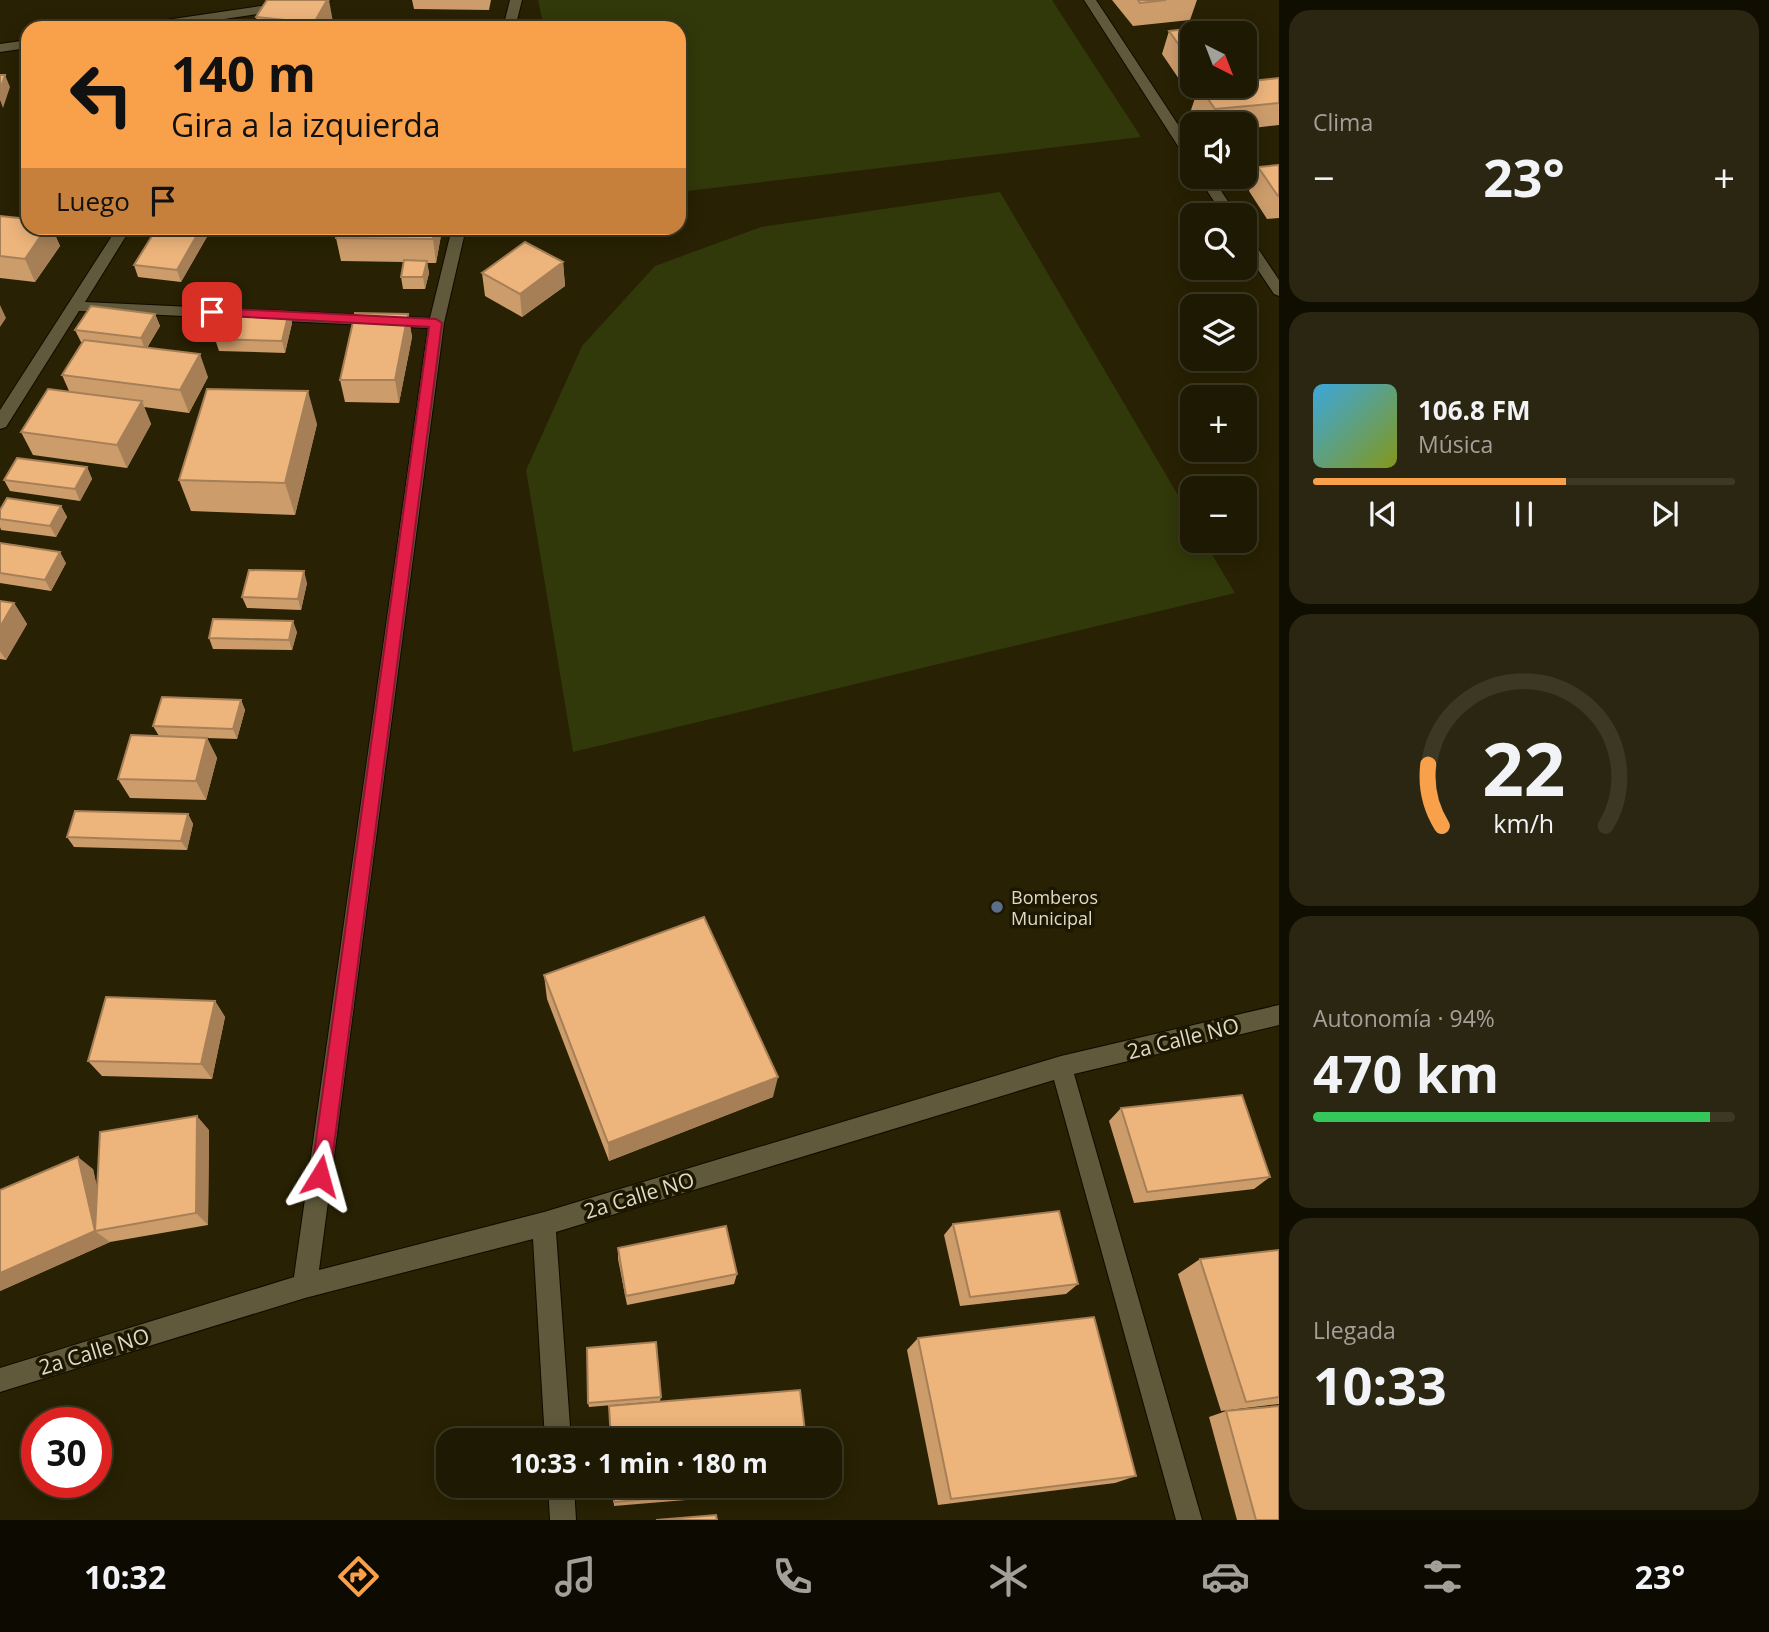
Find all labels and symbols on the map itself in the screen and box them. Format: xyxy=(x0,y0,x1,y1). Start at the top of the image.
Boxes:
north arrow xyxy=(1180,21,1256,98)
pin xyxy=(182,282,242,342)
place label: Bomberos Municipal xyxy=(1011,885,1098,930)
marker: Bomberos Municipal xyxy=(989,899,1005,915)
street label: 2a Calle NO xyxy=(1124,1011,1242,1065)
position arrow xyxy=(283,1139,357,1213)
street label: 2a Calle NO xyxy=(580,1165,698,1225)
street label: 2a Calle NO xyxy=(35,1321,153,1381)
speed limit sign: 30 xyxy=(21,1407,112,1498)

